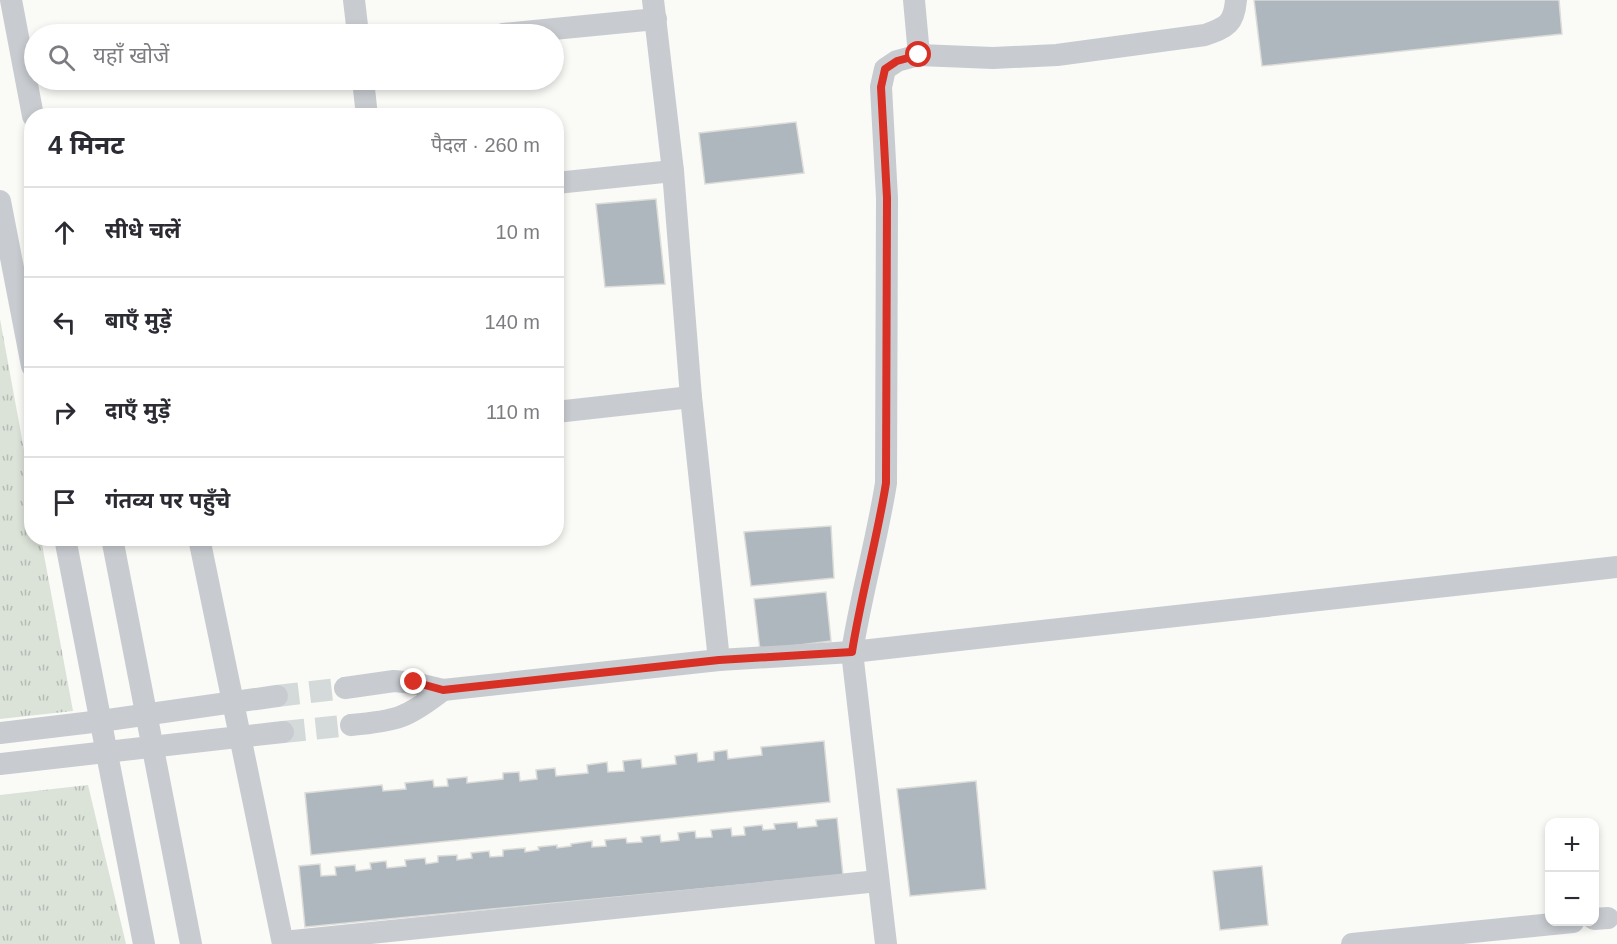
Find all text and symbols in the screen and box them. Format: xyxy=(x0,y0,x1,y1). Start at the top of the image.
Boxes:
search box xyxy=(24,24,564,90)
icon: search xyxy=(45,41,78,74)
route start xyxy=(905,41,931,67)
text: यहाँ खोजें xyxy=(93,43,169,68)
text: 4 मिनट xyxy=(48,130,124,160)
text: पैदल · 260 m xyxy=(431,134,540,156)
icon: ahead xyxy=(48,216,81,249)
text: सीधे चलें xyxy=(105,218,180,243)
text: 10 m xyxy=(496,221,540,243)
icon: left xyxy=(48,306,81,339)
text: बाएँ मुड़ें xyxy=(105,308,171,333)
text: 140 m xyxy=(484,311,540,333)
icon: right xyxy=(48,396,81,429)
text: दाएँ मुड़ें xyxy=(105,398,170,423)
text: 110 m xyxy=(486,401,540,423)
icon: arrive xyxy=(48,486,81,519)
text: गंतव्य पर पहुँचे xyxy=(105,488,230,513)
route end xyxy=(400,668,426,694)
map controls xyxy=(1545,818,1599,926)
button: + xyxy=(1545,818,1599,872)
button: − xyxy=(1545,872,1599,926)

